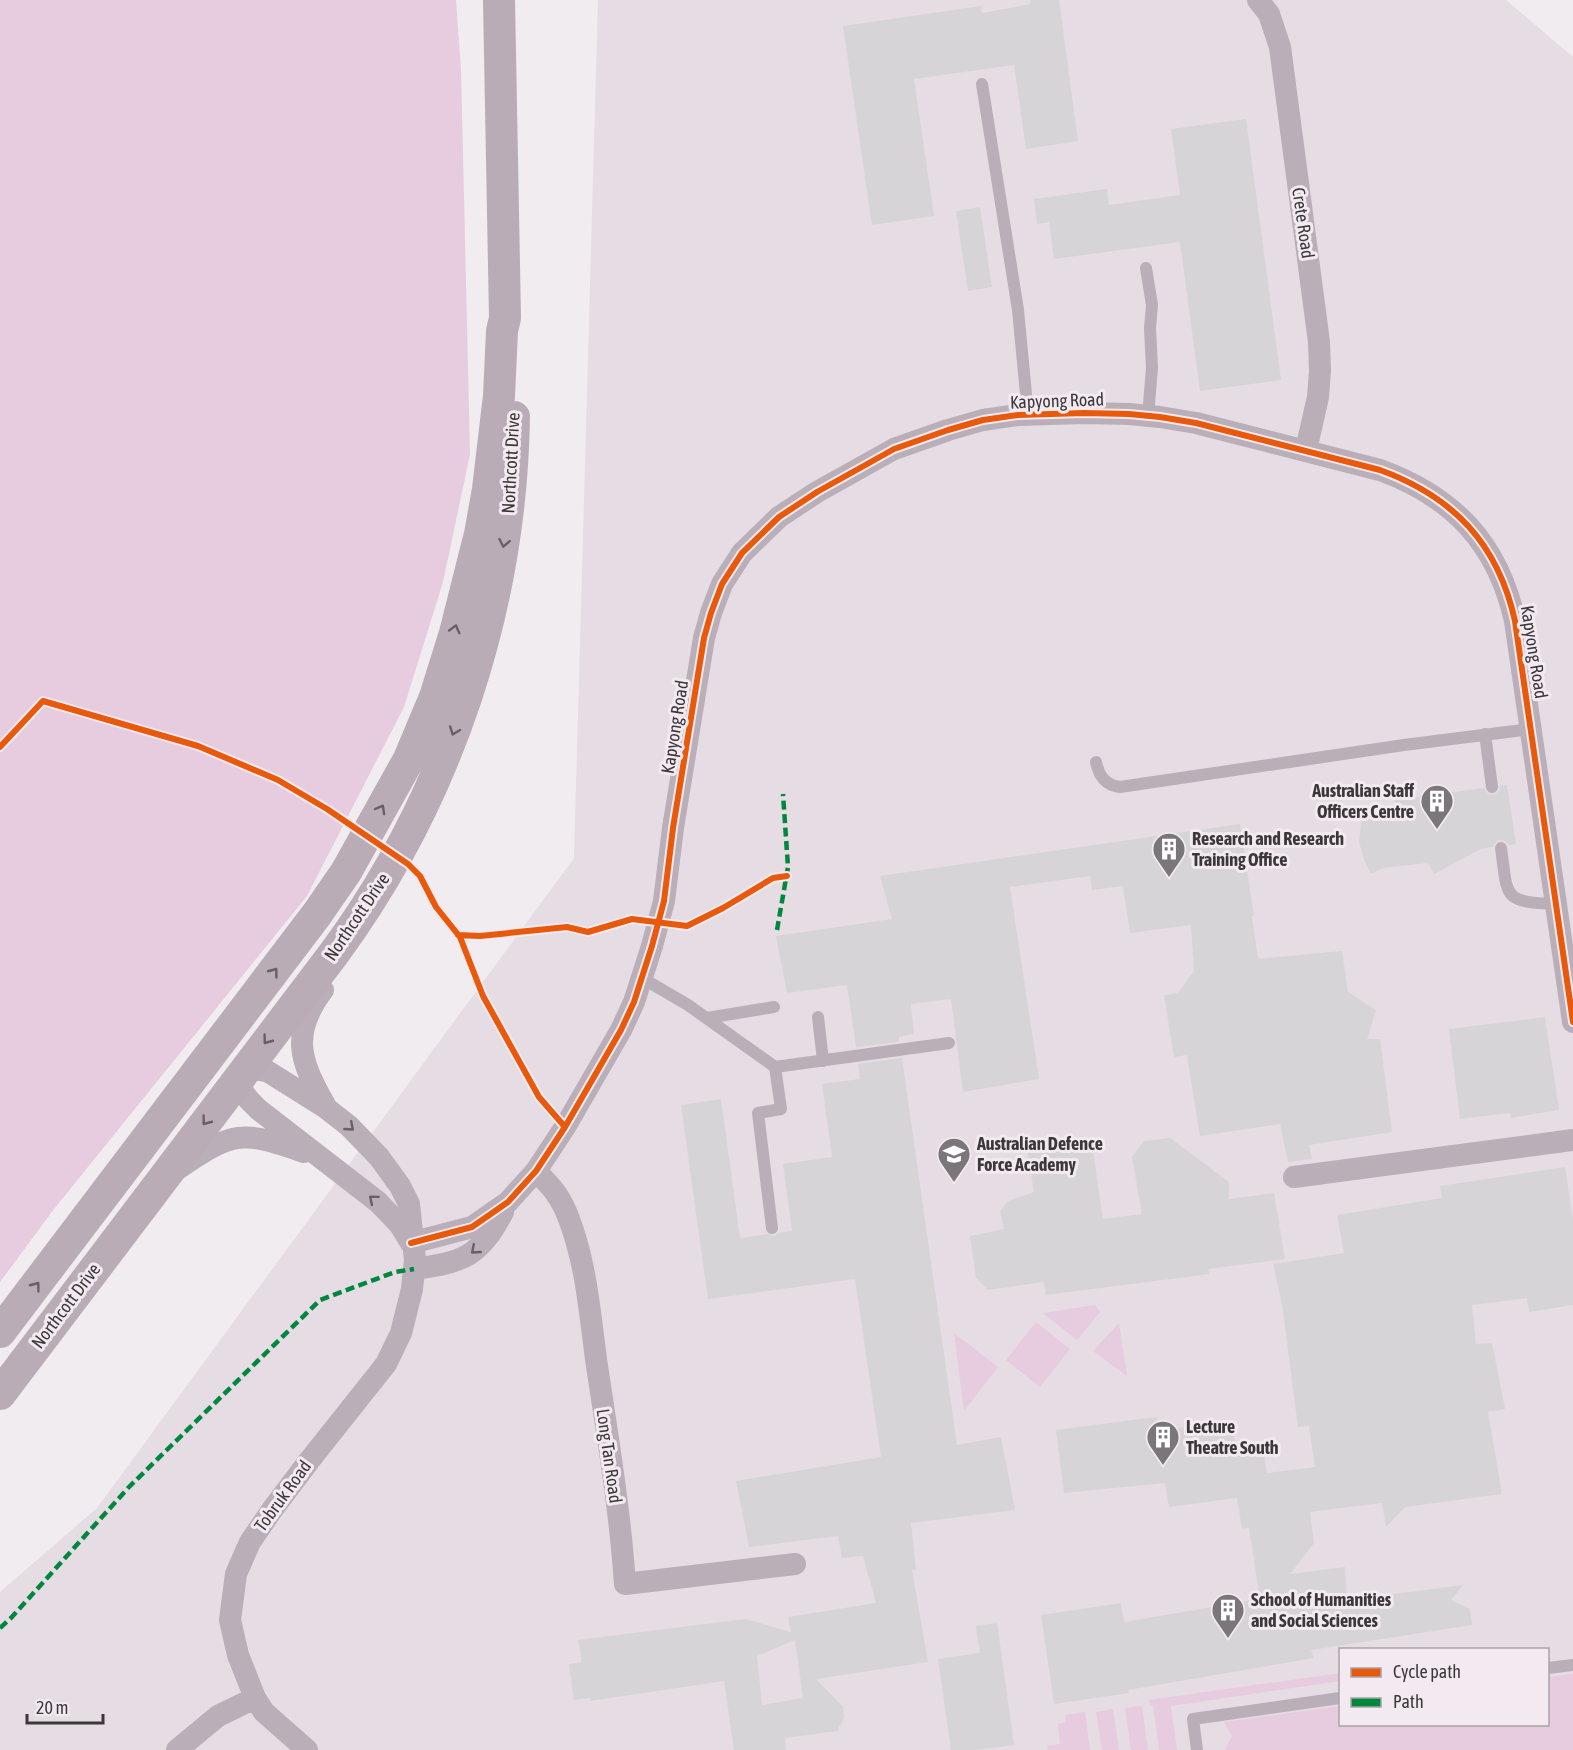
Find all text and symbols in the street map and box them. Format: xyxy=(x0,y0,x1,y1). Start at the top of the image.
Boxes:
street label: Crete Road xyxy=(1288,186,1319,260)
street label: Kapyong Road xyxy=(1010,388,1104,413)
street label: Northcott Drive xyxy=(497,412,524,514)
one-way arrow xyxy=(498,538,511,548)
street label: Kapyong Road xyxy=(1517,604,1552,700)
one-way arrow xyxy=(448,625,460,635)
street label: Kapyong Road xyxy=(657,679,692,775)
one-way arrow xyxy=(448,725,461,736)
place label: Australian Staff Officers Centre xyxy=(1311,780,1414,822)
building icon: Australian Staff Officers Centre xyxy=(1419,783,1455,830)
one-way arrow xyxy=(374,805,385,815)
place label: Research and Research Training Office xyxy=(1192,828,1344,870)
building icon: Research and Research Training Office xyxy=(1151,831,1187,878)
street label: Northcott Drive xyxy=(320,869,394,964)
one-way arrow xyxy=(267,967,278,978)
one-way arrow xyxy=(264,1033,275,1044)
one-way arrow xyxy=(202,1115,213,1126)
one-way arrow xyxy=(343,1120,354,1131)
place label: Australian Defence Force Academy xyxy=(976,1133,1103,1175)
school or university icon: Australian Defence Force Academy xyxy=(936,1136,972,1183)
one-way arrow xyxy=(369,1195,380,1206)
one-way arrow xyxy=(471,1243,482,1254)
street label: Northcott Drive xyxy=(27,1259,104,1352)
one-way arrow xyxy=(28,1281,39,1292)
street label: Long Tan Road xyxy=(592,1407,626,1504)
place label: Lecture Theatre South xyxy=(1186,1416,1279,1458)
building icon: Lecture Theatre South xyxy=(1145,1419,1181,1466)
street label: Tobruk Road xyxy=(250,1456,315,1535)
place label: School of Humanities and Social Sciences xyxy=(1251,1589,1392,1631)
building icon: School of Humanities and Social Sciences xyxy=(1210,1592,1246,1639)
legend xyxy=(1339,1648,1549,1726)
text: Cycle path xyxy=(1393,1661,1461,1682)
scale bar xyxy=(27,1687,104,1725)
text: Path xyxy=(1393,1691,1424,1712)
text: 20 m xyxy=(36,1697,68,1718)

